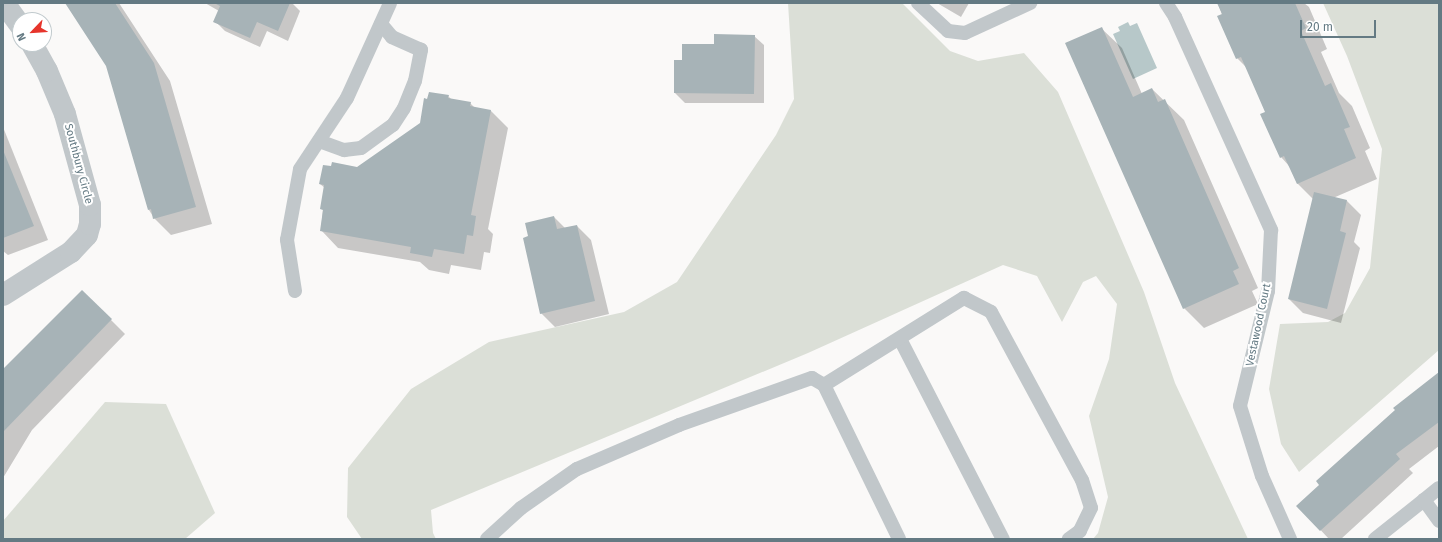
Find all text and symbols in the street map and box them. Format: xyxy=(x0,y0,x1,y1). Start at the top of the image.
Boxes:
north arrow xyxy=(12,12,52,52)
scale bar xyxy=(1302,12,1378,38)
text: 20 m xyxy=(1307,20,1333,34)
text: N xyxy=(14,31,29,43)
street label: Southbury Circle xyxy=(61,123,95,205)
street label: Vestawood Court xyxy=(1244,283,1274,367)

